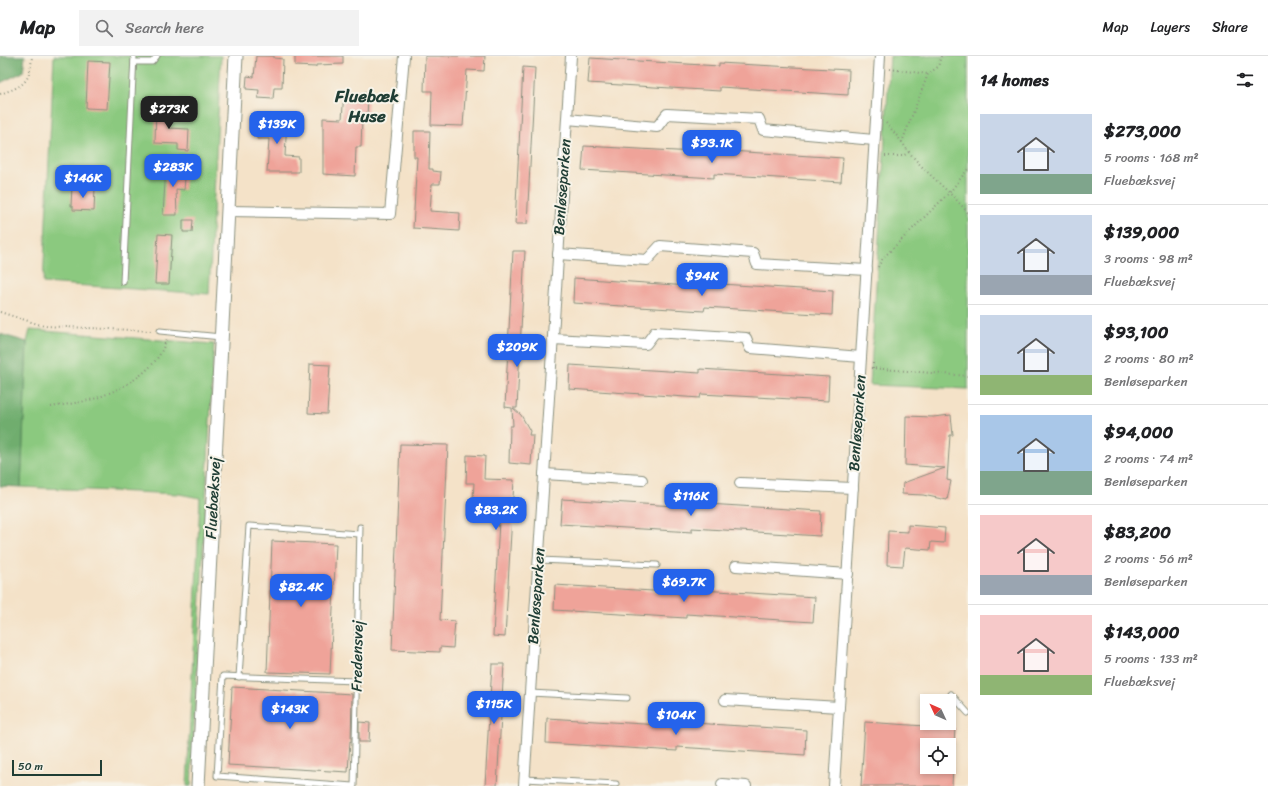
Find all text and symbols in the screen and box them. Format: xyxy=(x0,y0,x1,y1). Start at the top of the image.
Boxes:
search box xyxy=(79,10,359,46)
text: Map xyxy=(20,11,55,44)
text: Search here xyxy=(125,15,204,41)
text: Map xyxy=(1103,15,1128,40)
text: Layers xyxy=(1150,15,1190,40)
text: Share xyxy=(1212,15,1248,40)
icon: search xyxy=(93,17,115,39)
text: 14 homes xyxy=(980,65,1049,95)
icon: filters xyxy=(1234,69,1256,91)
district label: Fluebæk Huse xyxy=(334,81,399,131)
pin: $273K xyxy=(141,96,197,130)
text: $273K xyxy=(150,97,188,120)
pin: $139K xyxy=(249,111,305,145)
text: $139K xyxy=(258,112,296,135)
text: $273,000 xyxy=(1104,116,1181,146)
pin: $93.1K xyxy=(679,130,745,164)
icon: home xyxy=(1012,130,1060,178)
text: $93.1K xyxy=(691,131,733,154)
street label: Benløseparken xyxy=(546,138,578,236)
text: 5 rooms · 168 m² xyxy=(1104,146,1199,169)
pin: $283K xyxy=(145,154,201,188)
text: $283K xyxy=(153,155,193,178)
pin: $146K xyxy=(55,165,111,199)
text: $146K xyxy=(64,166,102,189)
text: Fluebæksvej xyxy=(1104,169,1175,192)
text: $139,000 xyxy=(1104,217,1179,247)
icon: home xyxy=(1012,231,1060,279)
text: 3 rooms · 98 m² xyxy=(1104,247,1193,270)
pin: $94K xyxy=(678,263,726,297)
text: $94K xyxy=(686,264,718,287)
text: Fluebæksvej xyxy=(1104,270,1175,293)
text: $93,100 xyxy=(1104,317,1169,347)
icon: home xyxy=(1012,331,1060,379)
pin: $209K xyxy=(489,334,545,368)
text: $209K xyxy=(497,335,537,358)
text: 2 rooms · 80 m² xyxy=(1104,347,1194,370)
text: Benløseparken xyxy=(1104,370,1188,393)
street label: Benløseparken xyxy=(841,374,873,472)
text: $94,000 xyxy=(1104,417,1173,447)
icon: home xyxy=(1012,431,1060,479)
text: 2 rooms · 74 m² xyxy=(1104,447,1193,470)
street label: Fluebæksvej xyxy=(198,456,228,540)
text: Benløseparken xyxy=(1104,470,1188,493)
pin: $116K xyxy=(663,483,719,517)
text: $116K xyxy=(673,484,709,507)
pin: $83.2K xyxy=(463,497,529,531)
text: $83.2K xyxy=(474,498,518,521)
text: $83,200 xyxy=(1104,517,1171,547)
icon: home xyxy=(1012,531,1060,579)
street label: Benløseparken xyxy=(520,547,552,645)
text: 2 rooms · 56 m² xyxy=(1104,547,1193,570)
pin: $69.7K xyxy=(651,569,717,603)
text: $69.7K xyxy=(662,570,706,593)
text: Benløseparken xyxy=(1104,570,1188,593)
pin: $82.4K xyxy=(268,574,334,608)
text: $82.4K xyxy=(279,575,323,598)
text: $143,000 xyxy=(1104,617,1180,647)
street label: Fredensvej xyxy=(343,620,371,692)
icon: home xyxy=(1012,631,1060,679)
text: 5 rooms · 133 m² xyxy=(1104,647,1198,670)
text: Fluebæksvej xyxy=(1104,670,1175,693)
pin: $115K xyxy=(466,691,522,725)
text: $115K xyxy=(476,692,512,715)
north arrow xyxy=(920,694,956,730)
map controls xyxy=(920,694,956,774)
pin: $143K xyxy=(262,696,318,730)
text: $143K xyxy=(271,697,309,720)
pin: $104K xyxy=(648,702,704,736)
text: $104K xyxy=(657,703,695,726)
button: locate xyxy=(920,738,956,774)
text: 50 m xyxy=(18,757,43,776)
scale bar xyxy=(12,758,102,777)

